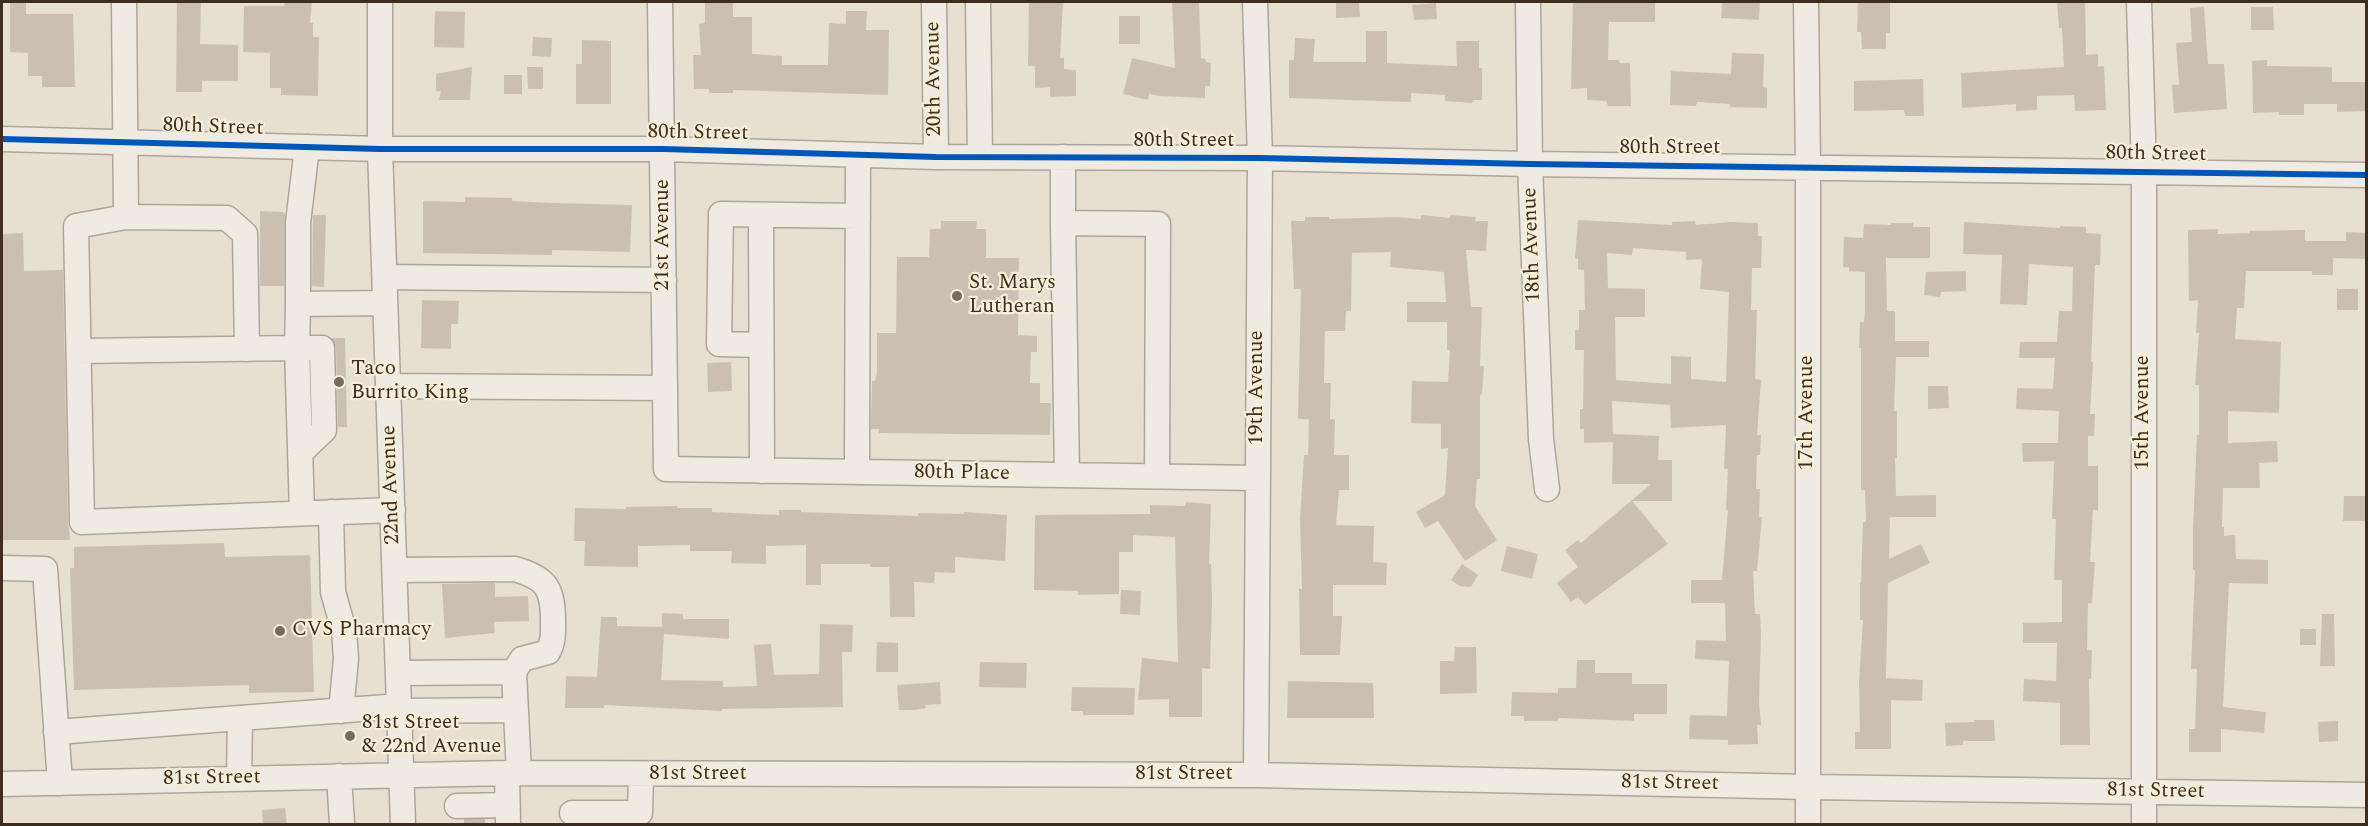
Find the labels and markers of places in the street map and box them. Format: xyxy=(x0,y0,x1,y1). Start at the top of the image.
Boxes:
place label: St. Marys Lutheran xyxy=(969,271,1056,321)
marker: St. Marys Lutheran xyxy=(950,289,964,303)
place label: Taco Burrito King xyxy=(351,357,469,407)
marker: Taco Burrito King xyxy=(332,375,346,389)
place label: CVS Pharmacy xyxy=(292,618,431,644)
marker: CVS Pharmacy xyxy=(273,624,287,638)
place label: 81st Street & 22nd Avenue xyxy=(362,711,501,761)
marker: 81st Street & 22nd Avenue xyxy=(343,729,357,743)

